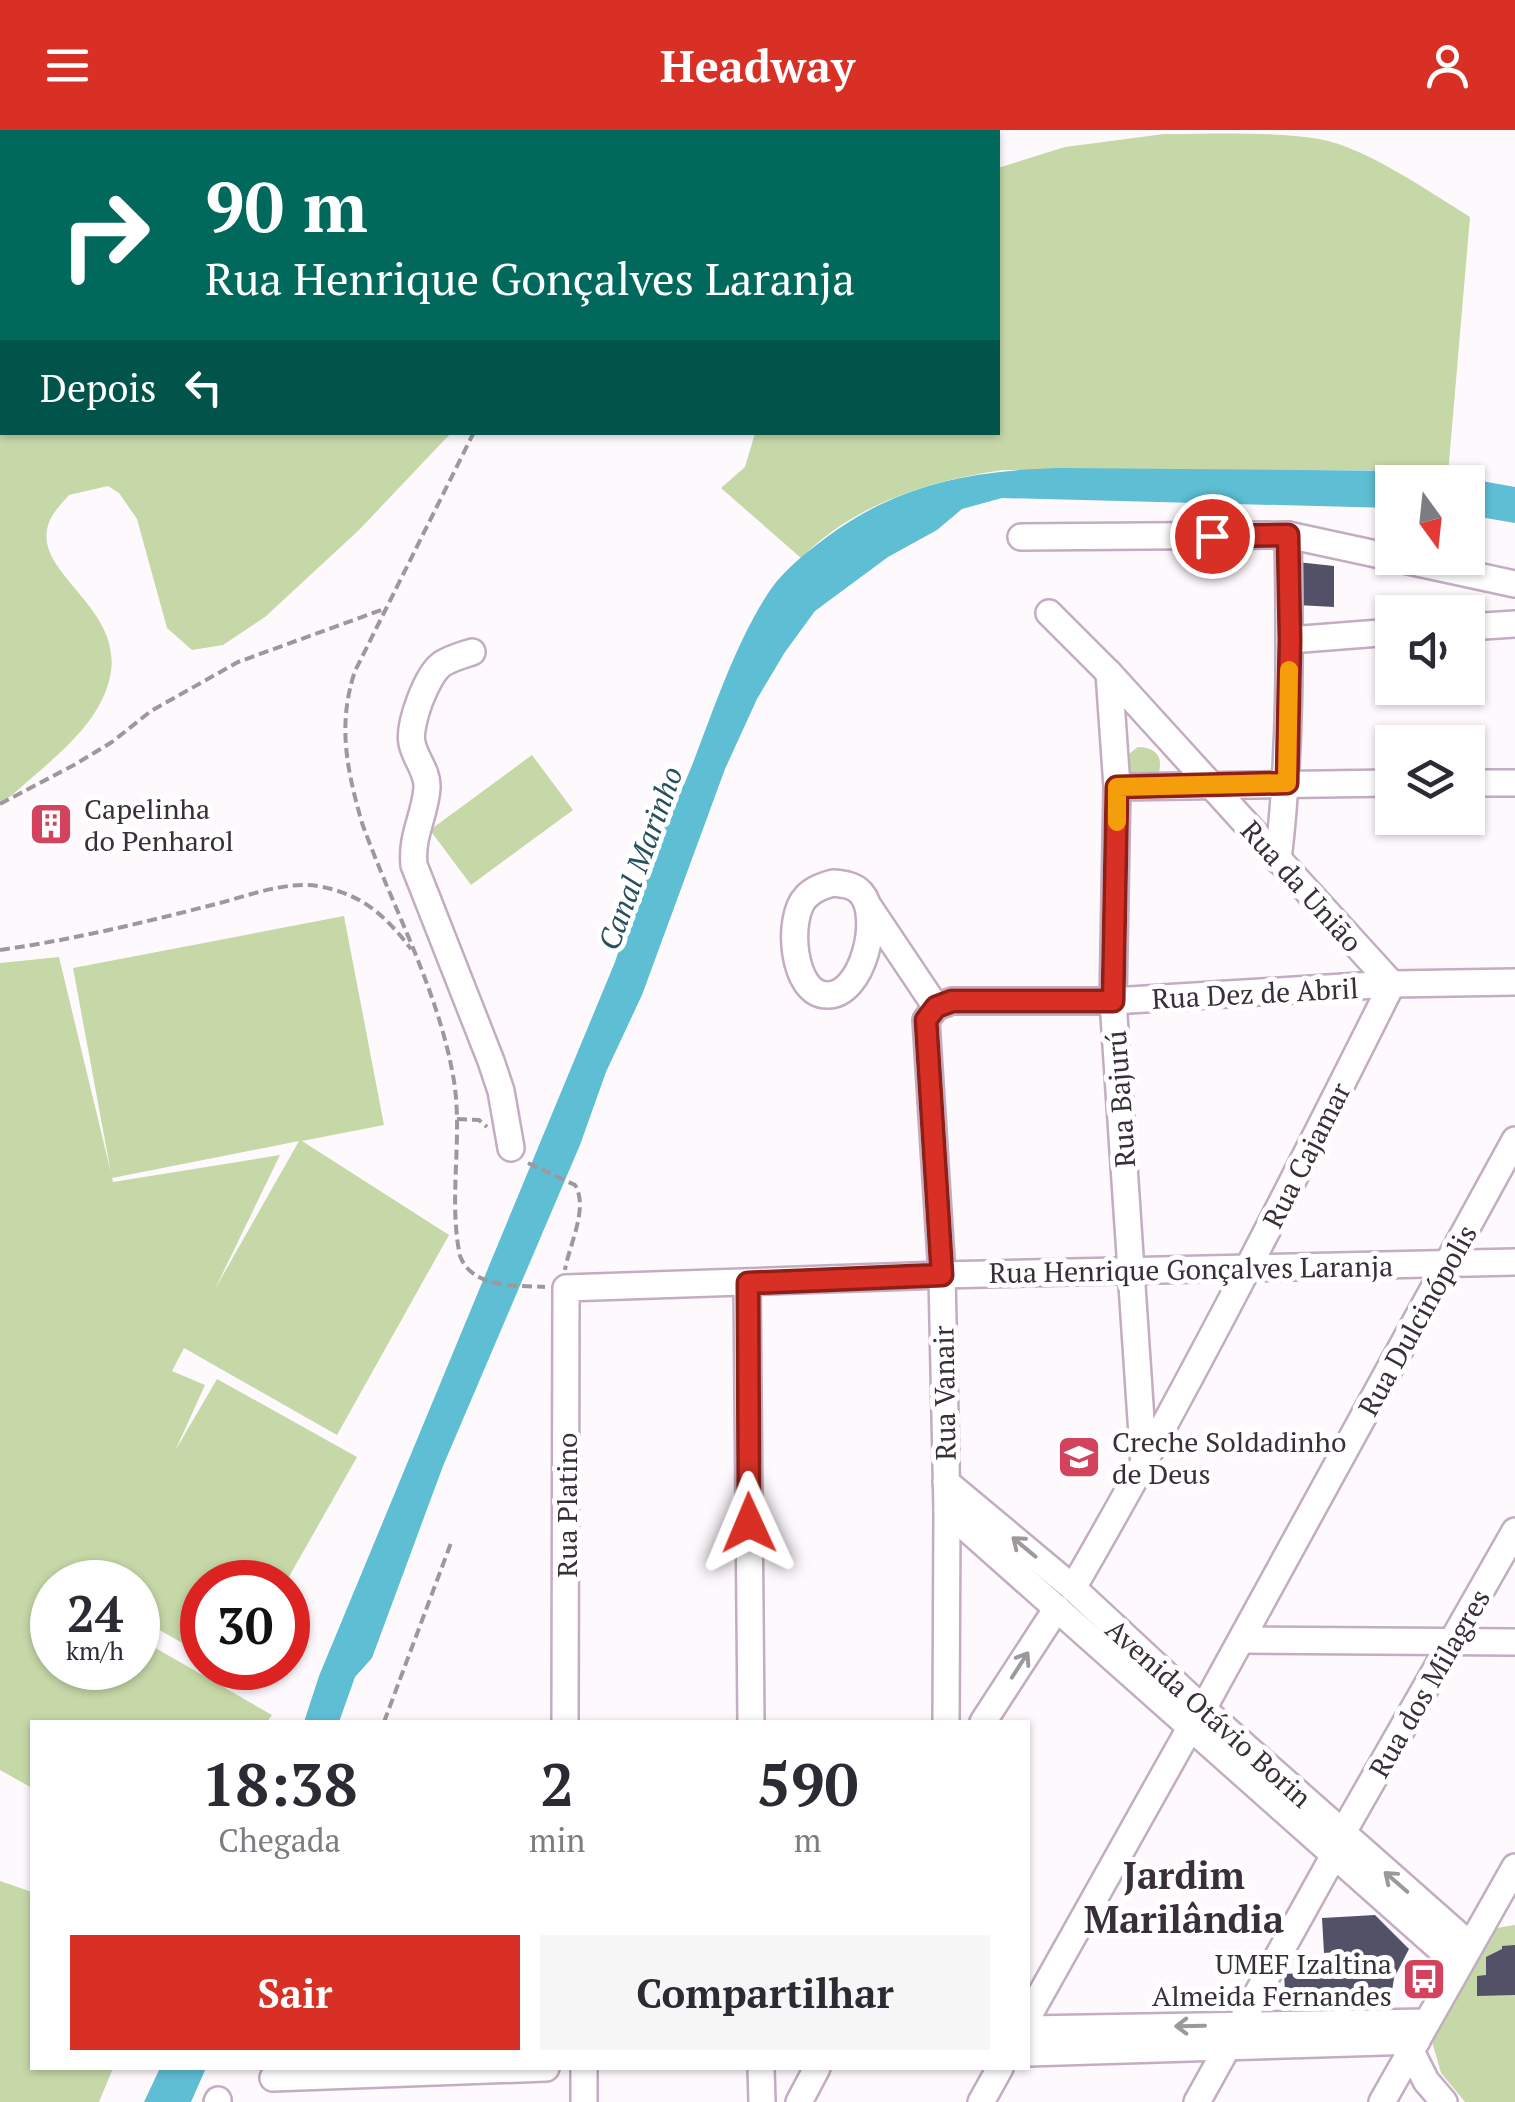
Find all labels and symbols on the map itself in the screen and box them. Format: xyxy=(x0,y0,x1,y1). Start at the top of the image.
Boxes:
north arrow xyxy=(1375,465,1485,575)
pin xyxy=(1170,494,1255,579)
water label: Canal Marinho xyxy=(588,761,692,955)
place label: Capelinha do Penharol xyxy=(84,790,234,859)
building icon: Capelinha do Penharol xyxy=(28,801,74,847)
street label: Rua da União xyxy=(1233,812,1371,960)
street label: Rua Dez de Abril xyxy=(1151,969,1359,1017)
street label: Rua Bajurú xyxy=(1097,1029,1143,1169)
street label: Rua Cajamar xyxy=(1254,1076,1359,1234)
street label: Rua Dulcinópolis xyxy=(1349,1218,1485,1422)
street label: Rua Henrique Gonçalves Laranja xyxy=(989,1247,1393,1291)
street label: Rua Vanair xyxy=(924,1325,964,1461)
place label: Creche Soldadinho de Deus xyxy=(1112,1423,1346,1492)
street label: Rua Platino xyxy=(548,1432,585,1578)
school or university icon: Creche Soldadinho de Deus xyxy=(1056,1434,1102,1480)
position arrow xyxy=(697,1471,801,1575)
one-way arrow xyxy=(1012,1537,1038,1559)
speed limit sign: 30 xyxy=(180,1560,310,1690)
street label: Rua dos Milagres xyxy=(1360,1582,1498,1784)
street label: Avenida Otávio Borin xyxy=(1098,1611,1320,1816)
one-way arrow xyxy=(1009,1652,1030,1680)
district label: Jardim Marilândia xyxy=(1084,1850,1284,1944)
one-way arrow xyxy=(1384,1870,1409,1893)
place label: UMEF Izaltina Almeida Fernandes xyxy=(1152,1945,1392,2014)
bus stop icon: UMEF Izaltina Almeida Fernandes xyxy=(1401,1956,1447,2002)
one-way arrow xyxy=(1174,2016,1206,2036)

